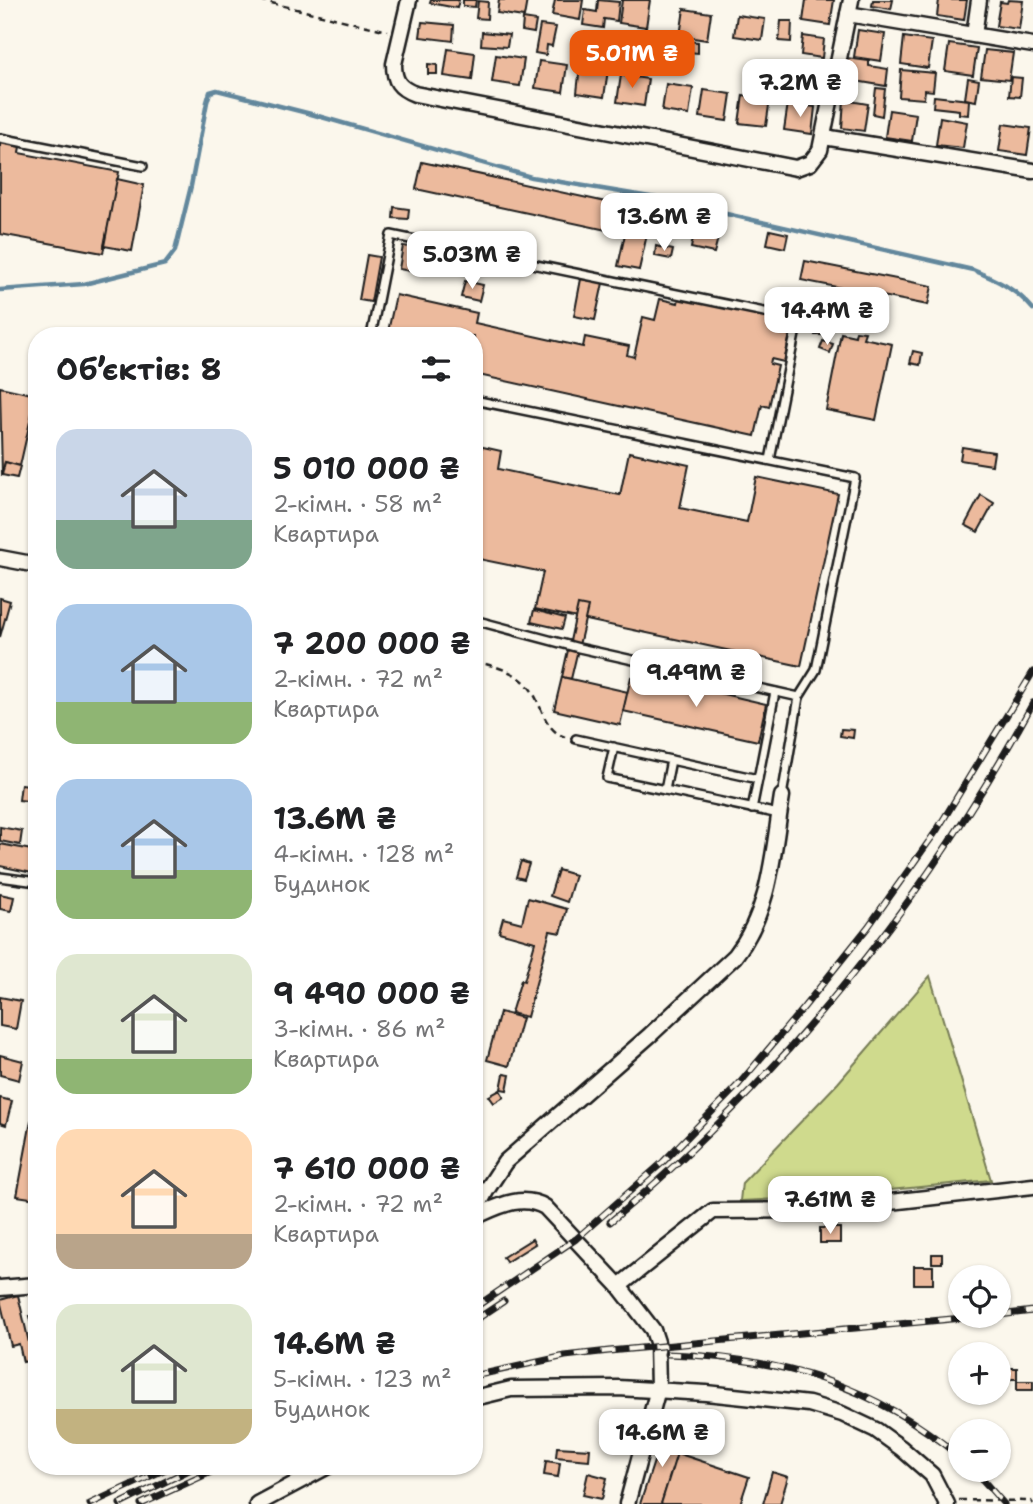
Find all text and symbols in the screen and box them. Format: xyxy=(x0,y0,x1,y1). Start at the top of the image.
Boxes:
pin: 5.01M ₴ xyxy=(567,31,697,90)
text: 5.01M ₴ xyxy=(586,38,678,68)
pin: 7.2M ₴ xyxy=(743,60,857,119)
text: 7.2M ₴ xyxy=(758,67,842,97)
pin: 13.6M ₴ xyxy=(599,194,729,253)
text: 13.6M ₴ xyxy=(617,201,711,231)
pin: 5.03M ₴ xyxy=(407,232,537,291)
text: 5.03M ₴ xyxy=(423,239,521,269)
pin: 14.4M ₴ xyxy=(762,288,892,347)
text: 14.4M ₴ xyxy=(780,295,874,325)
text: Об’єктів: 8 xyxy=(56,349,222,390)
icon: filters xyxy=(417,350,455,388)
text: 5 010 000 ₴ xyxy=(273,448,460,489)
icon: home xyxy=(112,457,196,541)
text: 2-кімн. · 58 m² xyxy=(273,489,442,519)
text: Квартира xyxy=(273,519,379,549)
text: 7 200 000 ₴ xyxy=(273,623,471,664)
icon: home xyxy=(112,632,196,716)
pin: 9.49M ₴ xyxy=(631,650,761,709)
text: 9.49M ₴ xyxy=(646,657,746,687)
text: 2-кімн. · 72 m² xyxy=(273,664,443,694)
text: Квартира xyxy=(273,694,379,724)
text: 13.6M ₴ xyxy=(273,798,397,839)
icon: home xyxy=(112,807,196,891)
text: 4-кімн. · 128 m² xyxy=(273,839,454,869)
text: Будинок xyxy=(273,869,370,899)
text: 9 490 000 ₴ xyxy=(273,973,470,1014)
icon: home xyxy=(112,982,196,1066)
text: 3-кімн. · 86 m² xyxy=(273,1014,446,1044)
text: Квартира xyxy=(273,1044,379,1074)
text: 7 610 000 ₴ xyxy=(273,1148,461,1189)
icon: home xyxy=(112,1157,196,1241)
pin: 7.61M ₴ xyxy=(765,1176,895,1236)
text: 7.61M ₴ xyxy=(784,1184,876,1214)
text: 2-кімн. · 72 m² xyxy=(273,1189,443,1219)
text: Квартира xyxy=(273,1219,379,1249)
map controls xyxy=(948,1265,1011,1482)
button: locate xyxy=(948,1265,1011,1328)
text: 14.6M ₴ xyxy=(273,1323,396,1364)
icon: home xyxy=(112,1332,196,1416)
button: + xyxy=(948,1342,1011,1405)
text: 5-кімн. · 123 m² xyxy=(273,1364,452,1394)
text: Будинок xyxy=(273,1394,370,1424)
pin: 14.6M ₴ xyxy=(597,1410,727,1469)
text: 14.6M ₴ xyxy=(615,1417,709,1447)
button: − xyxy=(948,1419,1011,1482)

